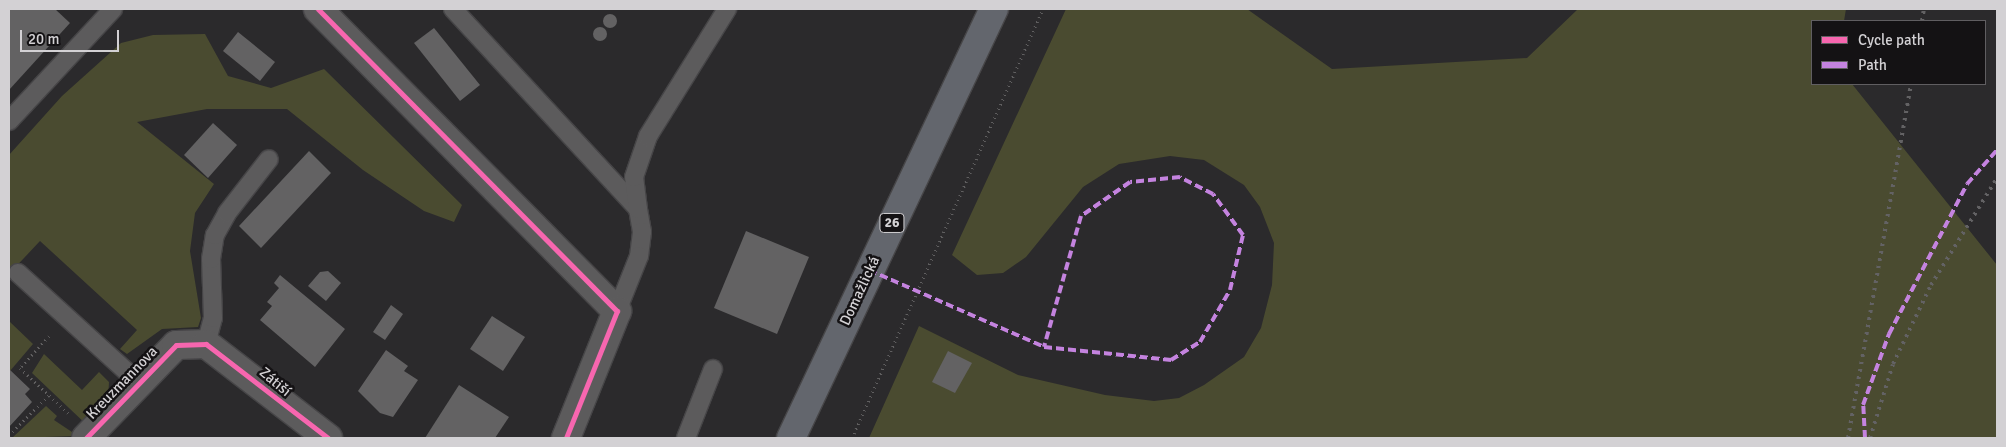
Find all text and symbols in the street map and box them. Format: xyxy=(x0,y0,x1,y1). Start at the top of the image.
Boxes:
scale bar xyxy=(22,20,121,52)
legend xyxy=(1811,20,1986,85)
text: 20 m xyxy=(28,30,59,48)
text: Cycle path xyxy=(1858,31,1925,49)
text: Path xyxy=(1858,56,1887,74)
road number: 26 xyxy=(878,212,906,234)
street label: Domažlická xyxy=(836,253,884,329)
street label: Kreuzmannova xyxy=(83,343,161,423)
street label: Zátiší xyxy=(256,364,294,400)

